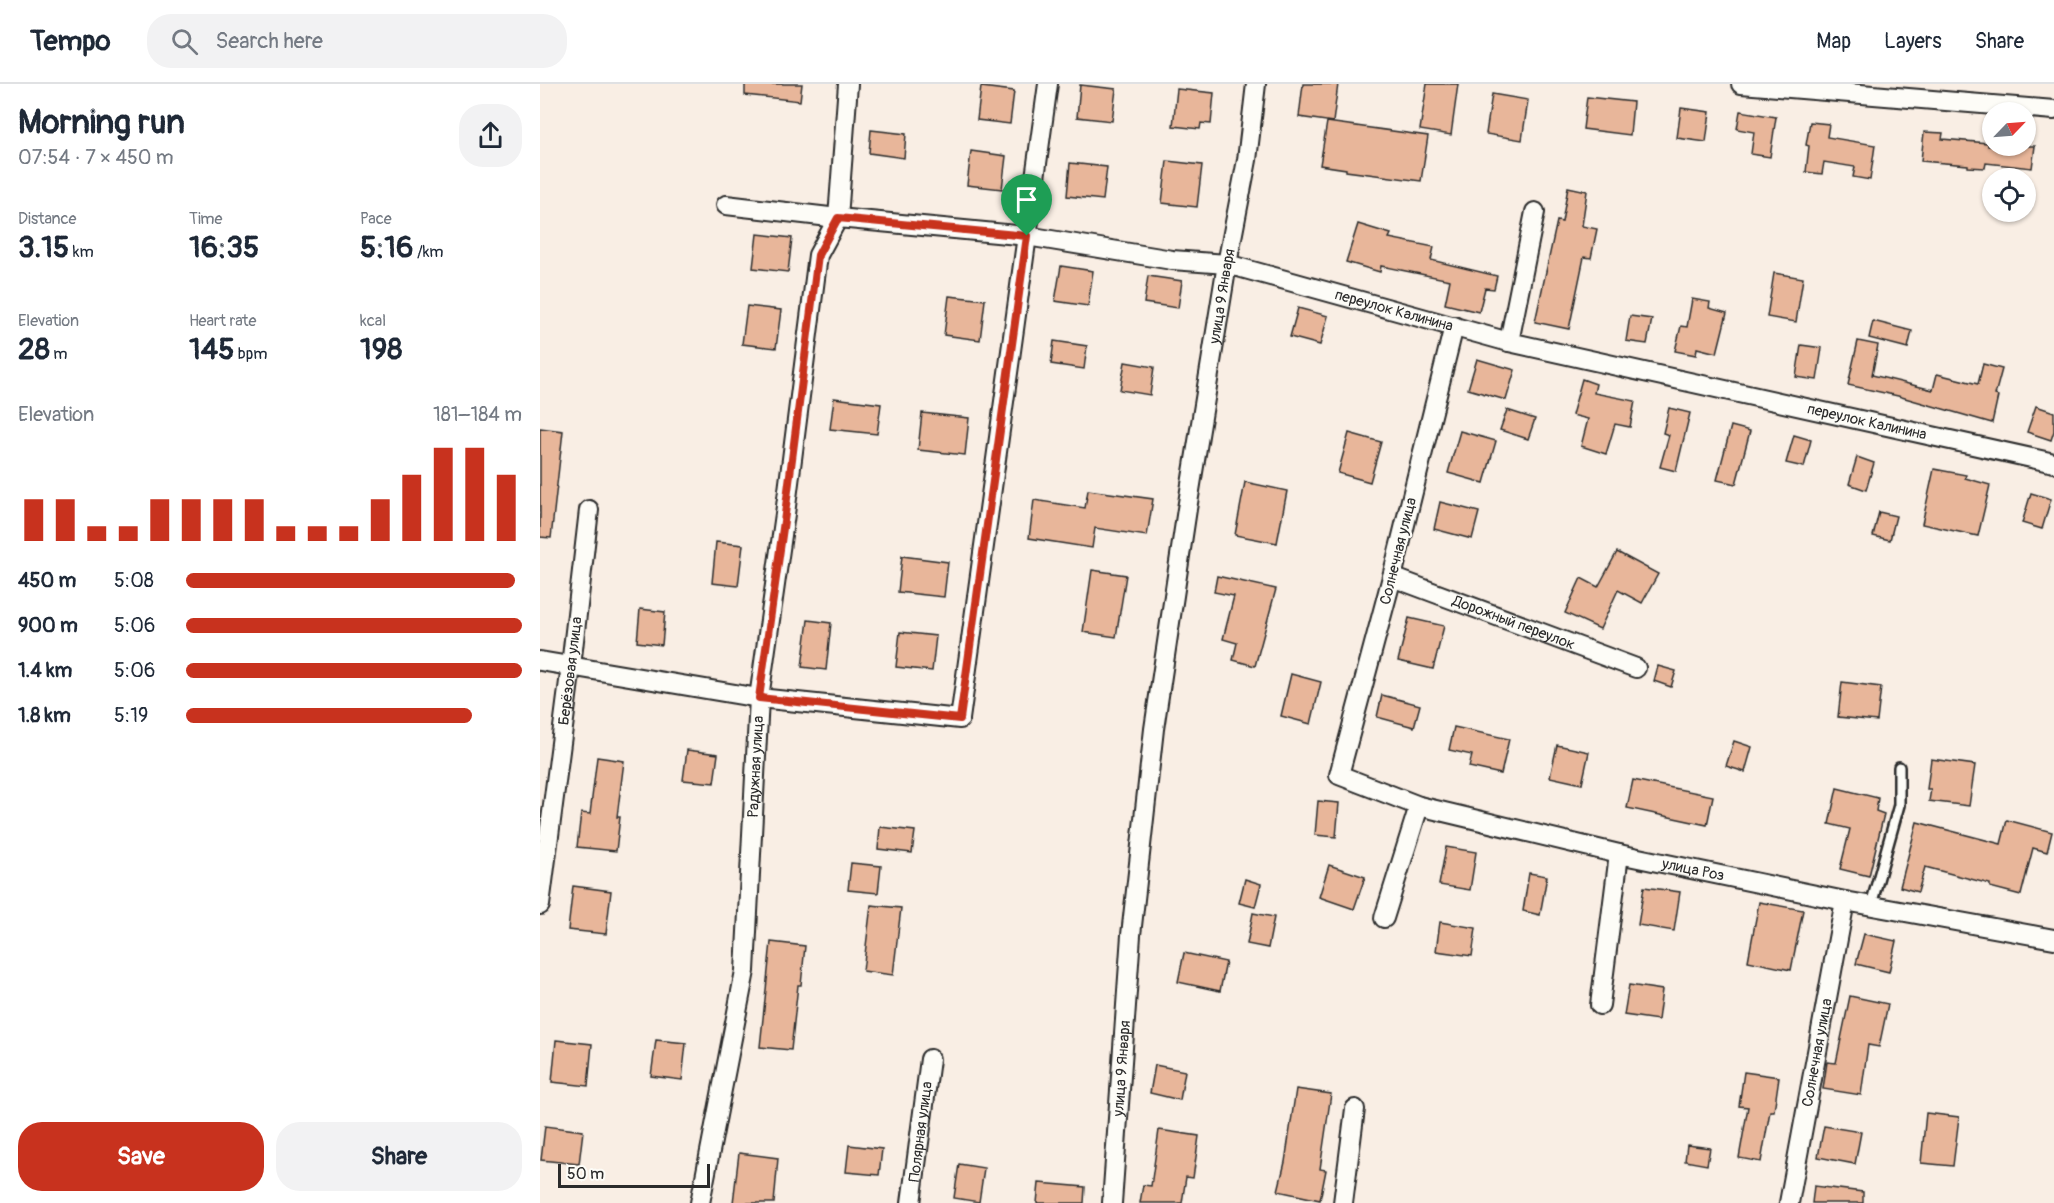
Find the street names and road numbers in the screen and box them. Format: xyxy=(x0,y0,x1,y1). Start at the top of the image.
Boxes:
street label: улица 9 Января xyxy=(1205,247,1240,346)
street label: переулок Калинина xyxy=(1333,285,1455,336)
street label: переулок Калинина xyxy=(1805,399,1928,444)
street label: Солнечная улица xyxy=(1376,496,1421,607)
street label: Дорожный переулок xyxy=(1449,591,1578,654)
street label: Берёзовая улица xyxy=(554,616,587,726)
street label: Радужная улица xyxy=(744,715,768,818)
street label: улица Роз xyxy=(1659,854,1726,886)
street label: Солнечная улица xyxy=(1798,997,1837,1108)
street label: улица 9 Января xyxy=(1109,1020,1135,1118)
street label: Полярная улица xyxy=(905,1080,937,1183)

